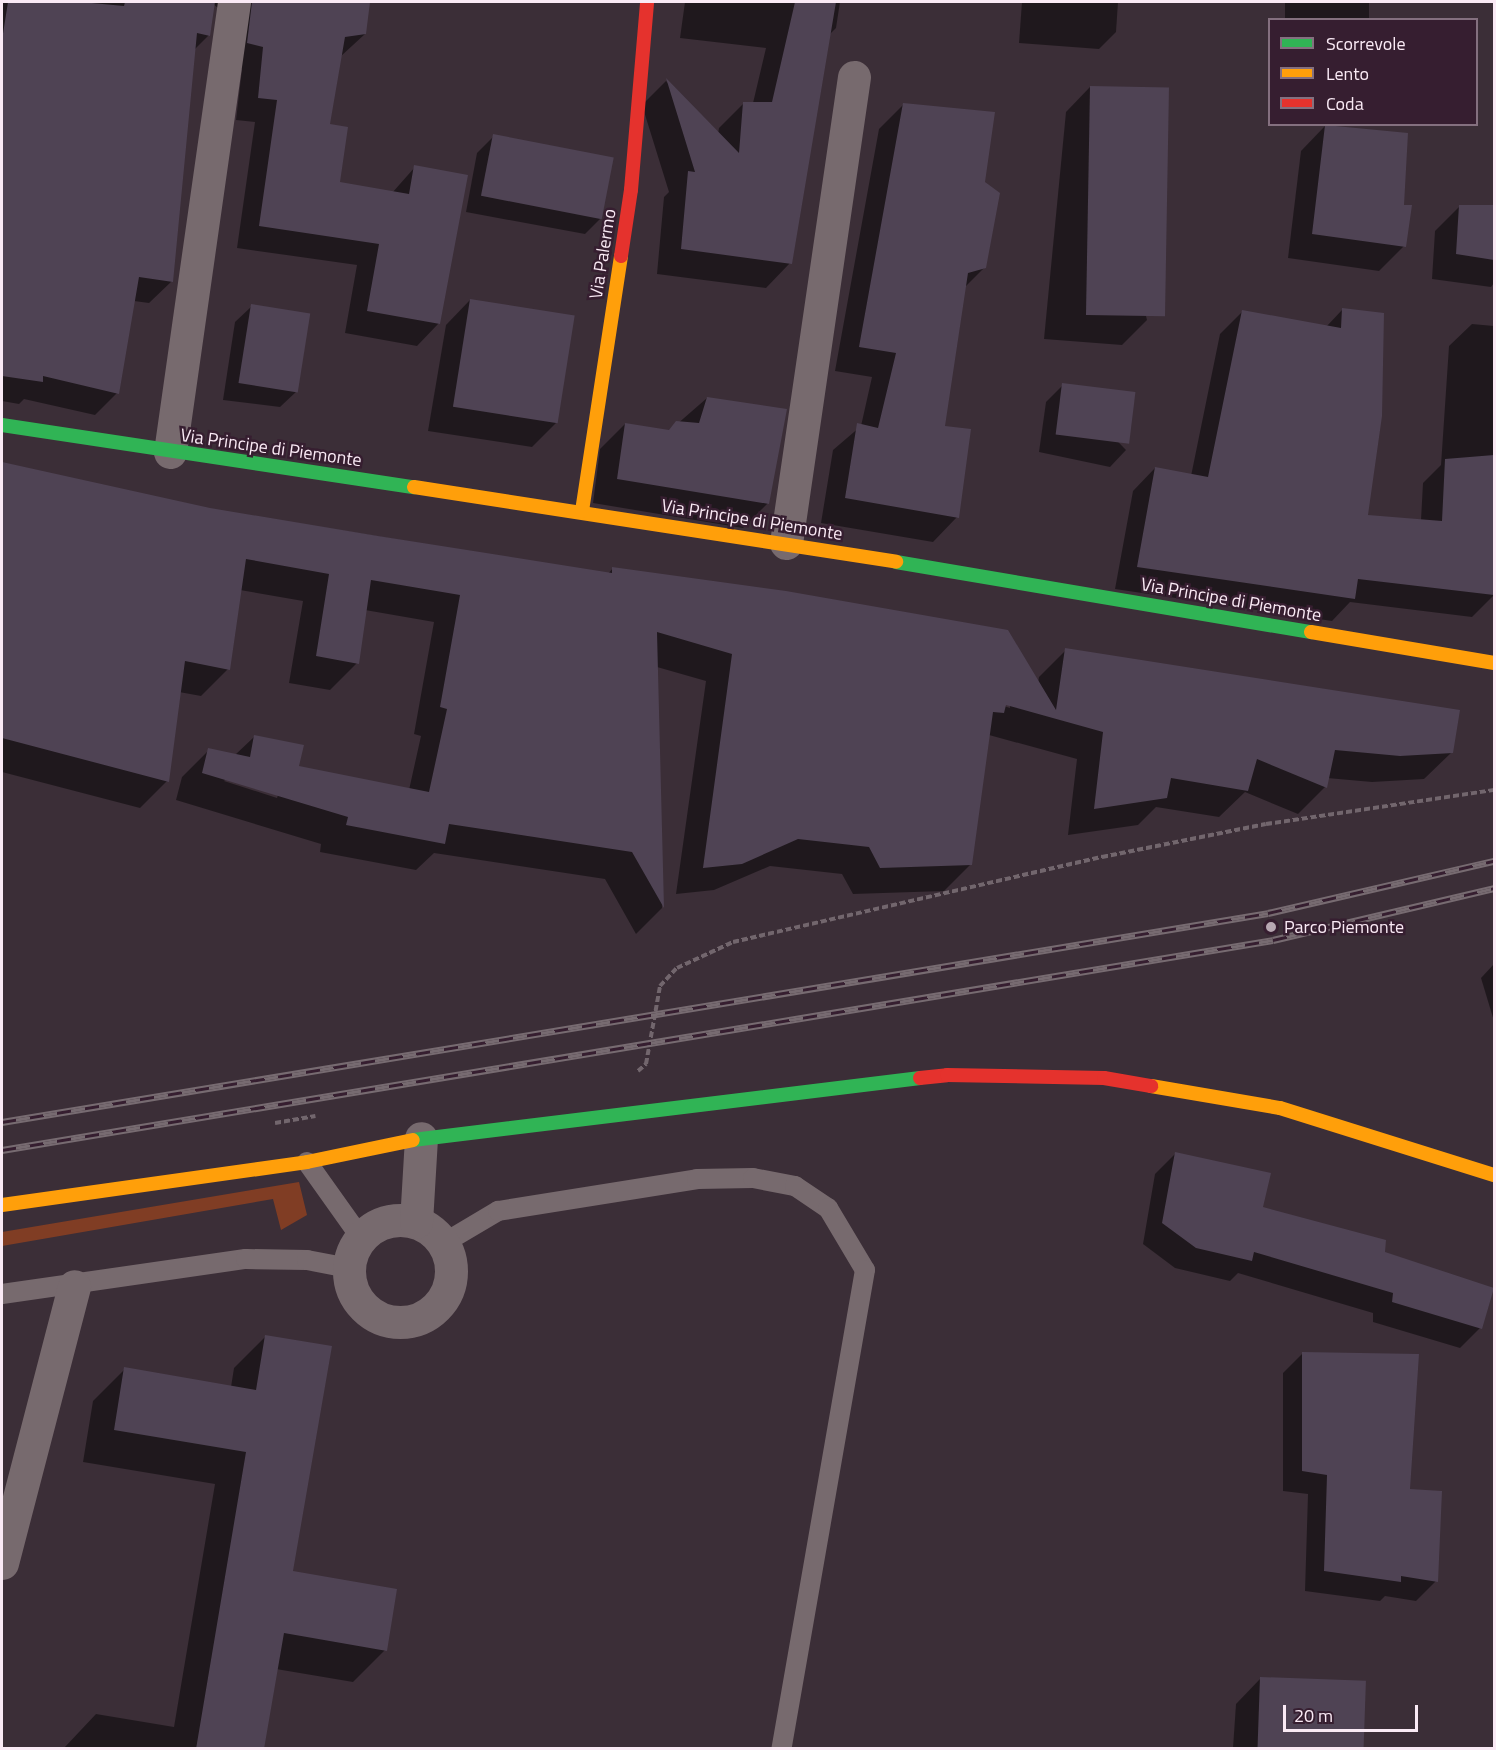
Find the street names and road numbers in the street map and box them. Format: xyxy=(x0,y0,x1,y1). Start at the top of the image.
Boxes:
street label: Via Palermo xyxy=(585,207,621,301)
street label: Via Principe di Piemonte xyxy=(179,425,363,471)
street label: Via Principe di Piemonte xyxy=(660,495,844,545)
street label: Via Principe di Piemonte xyxy=(1139,573,1323,627)

